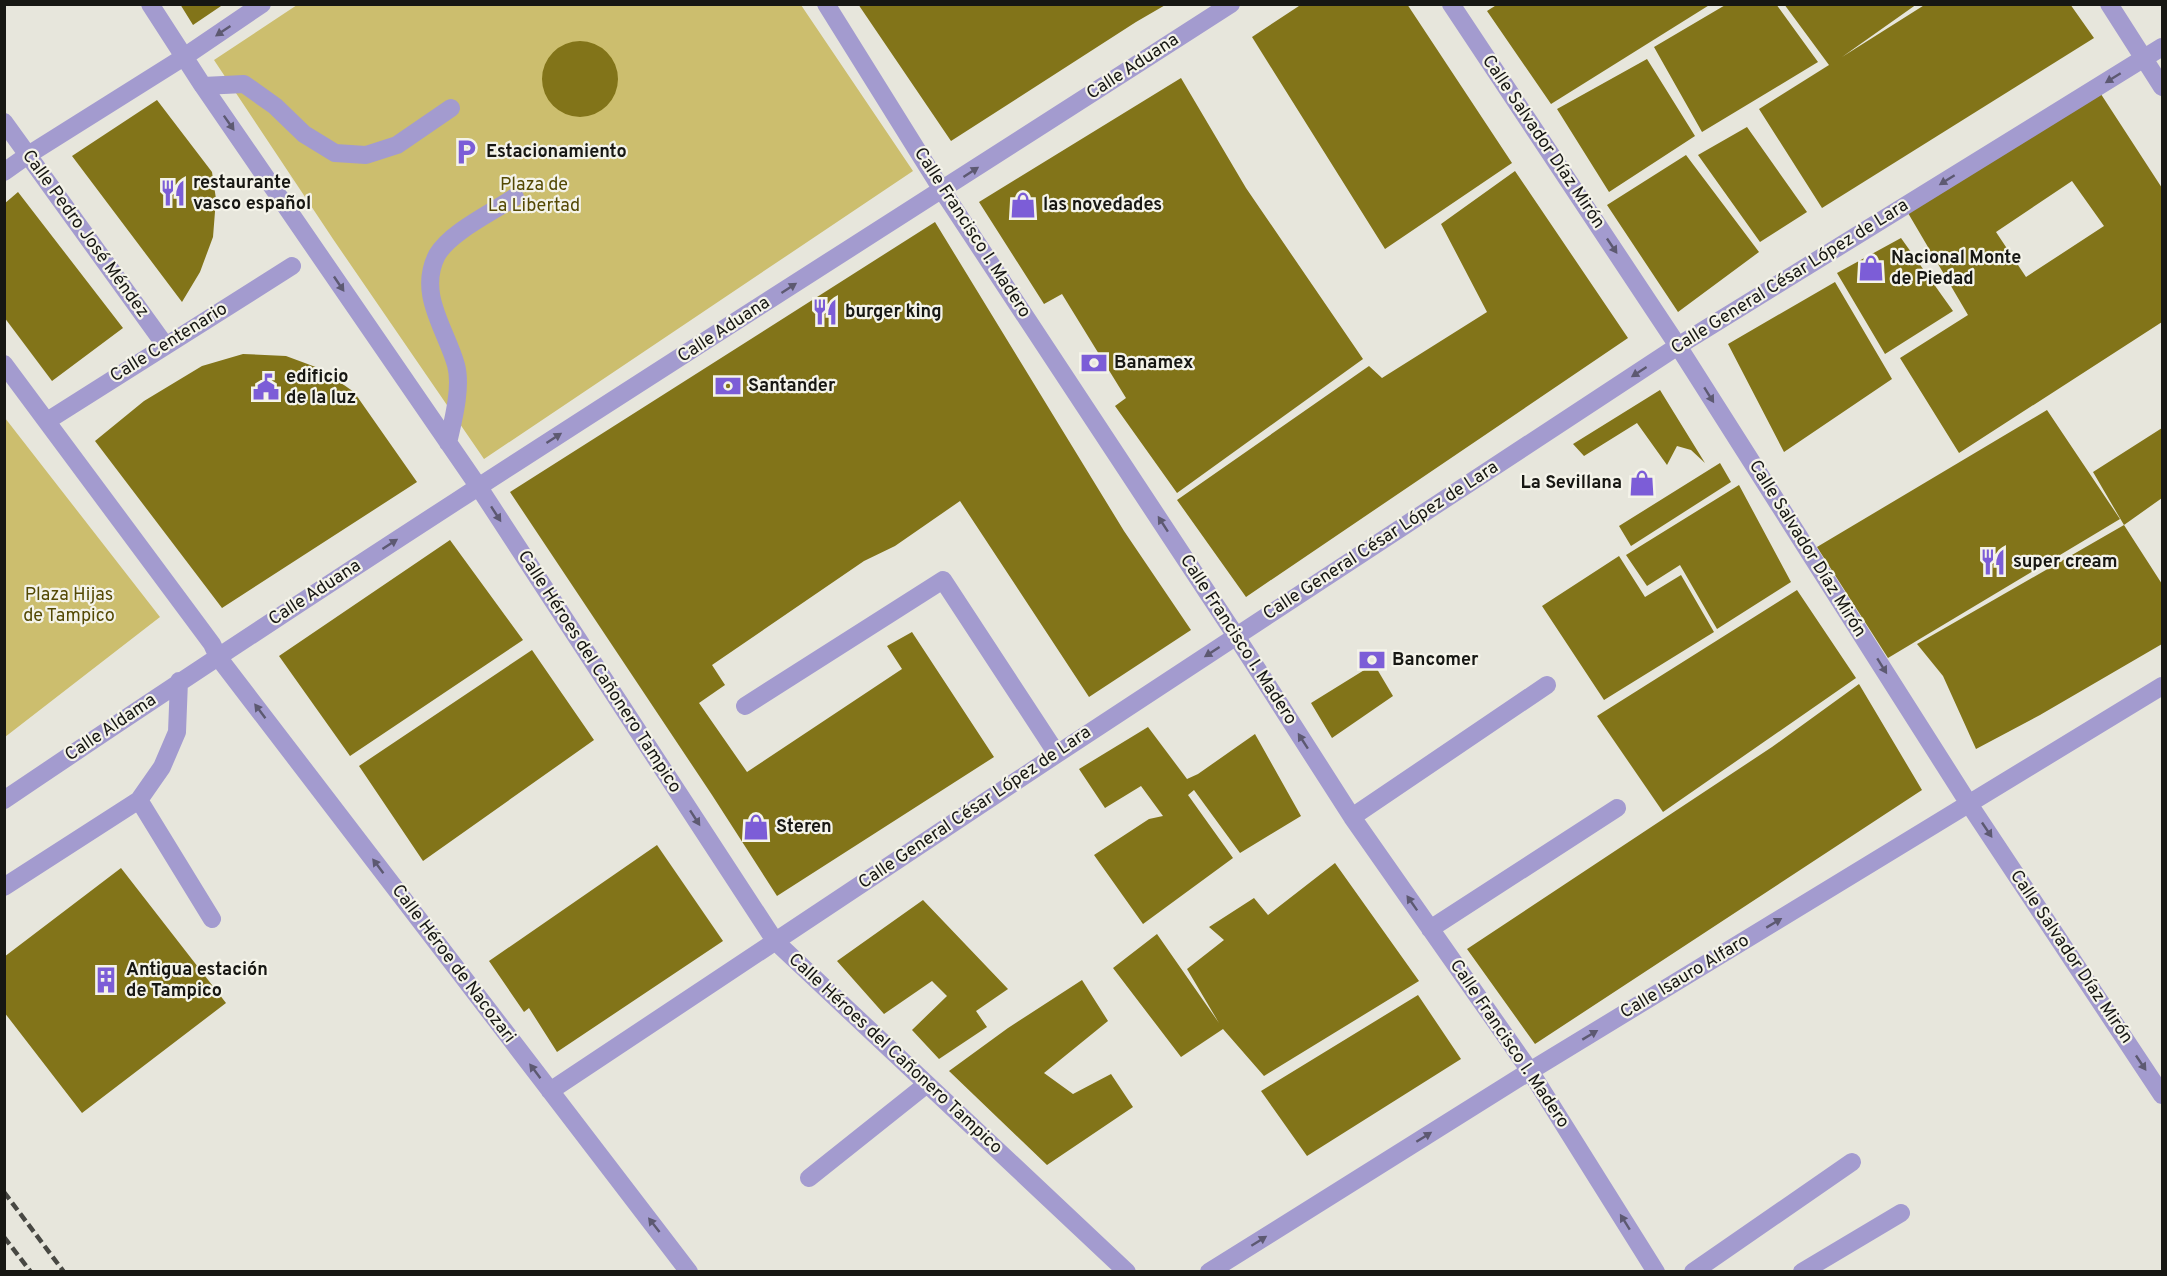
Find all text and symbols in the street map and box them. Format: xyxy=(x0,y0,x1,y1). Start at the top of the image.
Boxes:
one-way arrow xyxy=(215,25,231,36)
street label: Calle Aduana xyxy=(1082,29,1184,105)
street label: Calle Salvador Díaz Mirón xyxy=(1476,51,1610,233)
one-way arrow xyxy=(2105,72,2121,83)
one-way arrow xyxy=(223,115,235,131)
parking icon: Estacionamiento xyxy=(451,137,481,167)
place label: Estacionamiento xyxy=(486,141,627,164)
street label: Calle Francisco I. Madero xyxy=(908,143,1036,323)
street label: Calle Pedro José Méndez xyxy=(16,146,154,322)
one-way arrow xyxy=(963,166,979,177)
place label: restaurante vasco español xyxy=(193,172,311,216)
park label: Plaza de La Libertad xyxy=(488,174,580,218)
one-way arrow xyxy=(1939,175,1955,186)
restaurant icon: restaurante vasco español xyxy=(158,178,188,208)
shop icon: las novedades xyxy=(1008,190,1038,220)
place label: las novedades xyxy=(1043,194,1162,217)
street label: Calle General César López de Lara xyxy=(1667,194,1913,360)
one-way arrow xyxy=(1606,237,1617,254)
place label: Nacional Monte de Piedad xyxy=(1891,247,2021,291)
shop icon: Nacional Monte de Piedad xyxy=(1856,253,1886,283)
one-way arrow xyxy=(333,275,345,291)
one-way arrow xyxy=(781,283,797,294)
street label: Calle Aduana xyxy=(673,292,775,368)
restaurant icon: burger king xyxy=(810,297,840,327)
street label: Calle Centenario xyxy=(106,298,232,388)
place label: burger king xyxy=(845,301,942,324)
bank icon: Banamex xyxy=(1079,348,1109,378)
place label: Banamex xyxy=(1114,352,1193,375)
place label: edificio de la luz xyxy=(286,366,356,410)
one-way arrow xyxy=(1630,366,1647,377)
bank icon: Santander xyxy=(713,371,743,401)
public building icon: edificio de la luz xyxy=(251,372,281,402)
place label: Santander xyxy=(748,375,836,398)
one-way arrow xyxy=(1704,387,1715,403)
one-way arrow xyxy=(546,433,562,444)
street label: Calle General César López de Lara xyxy=(1259,456,1503,626)
street label: Calle Salvador Díaz Mirón xyxy=(1743,456,1871,642)
shop icon: La Sevillana xyxy=(1627,468,1657,498)
place label: La Sevillana xyxy=(1520,472,1622,495)
one-way arrow xyxy=(491,506,502,523)
one-way arrow xyxy=(1158,516,1169,532)
one-way arrow xyxy=(382,538,398,549)
street label: Calle Héroes del Cañonero Tampico xyxy=(512,546,686,798)
restaurant icon: super cream xyxy=(1978,547,2008,577)
street label: Calle Francisco I. Madero xyxy=(1174,550,1302,730)
place label: super cream xyxy=(2013,551,2118,574)
street label: Calle Aduana xyxy=(264,555,366,631)
park label: Plaza Hijas de Tampico xyxy=(23,584,115,628)
bank icon: Bancomer xyxy=(1357,645,1387,675)
one-way arrow xyxy=(1204,646,1221,657)
place label: Bancomer xyxy=(1392,649,1479,672)
one-way arrow xyxy=(1876,658,1887,674)
street label: Calle Aldama xyxy=(61,689,161,767)
one-way arrow xyxy=(254,703,266,718)
street label: Calle General César López de Lara xyxy=(854,721,1096,895)
one-way arrow xyxy=(1298,732,1309,749)
one-way arrow xyxy=(689,810,700,827)
shop icon: Steren xyxy=(741,812,771,842)
place label: Steren xyxy=(776,816,832,839)
one-way arrow xyxy=(1981,822,1992,839)
one-way arrow xyxy=(372,858,384,874)
street label: Calle Salvador Díaz Mirón xyxy=(2004,866,2138,1048)
street label: Calle Héroe de Nacozari xyxy=(386,880,520,1048)
one-way arrow xyxy=(1406,895,1418,911)
one-way arrow xyxy=(1766,917,1783,928)
street label: Calle Isauro Alfaro xyxy=(1616,929,1754,1025)
street label: Calle Héroes del Cañonero Tampico xyxy=(783,948,1007,1160)
street label: Calle Francisco I. Madero xyxy=(1444,955,1574,1133)
place label: Antigua estación de Tampico xyxy=(126,959,268,1003)
building icon: Antigua estación de Tampico xyxy=(91,965,121,995)
one-way arrow xyxy=(1582,1029,1598,1040)
one-way arrow xyxy=(2135,1054,2147,1070)
one-way arrow xyxy=(529,1063,541,1078)
one-way arrow xyxy=(1416,1132,1432,1143)
one-way arrow xyxy=(1619,1214,1630,1230)
one-way arrow xyxy=(647,1217,660,1233)
one-way arrow xyxy=(1250,1235,1267,1246)

